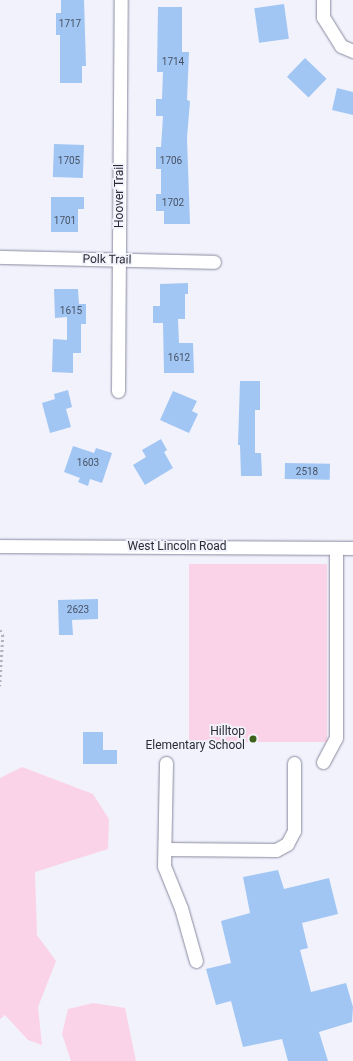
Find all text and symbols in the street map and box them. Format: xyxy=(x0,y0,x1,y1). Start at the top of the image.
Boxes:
house number: 1717 xyxy=(59,18,81,30)
house number: 1714 xyxy=(162,56,184,68)
house number: 1705 xyxy=(58,155,80,167)
house number: 1706 xyxy=(160,155,182,167)
street label: Hoover Trail xyxy=(113,164,127,228)
house number: 1702 xyxy=(162,197,184,209)
house number: 1701 xyxy=(54,215,76,227)
street label: Polk Trail xyxy=(82,252,132,268)
house number: 1615 xyxy=(60,305,82,317)
house number: 1612 xyxy=(168,352,190,364)
house number: 1603 xyxy=(77,457,99,469)
house number: 2518 xyxy=(296,466,318,478)
street label: West Lincoln Road xyxy=(127,540,227,554)
house number: 2623 xyxy=(67,604,89,616)
place label: Hilltop Elementary School xyxy=(145,725,245,753)
marker: Hilltop Elementary School xyxy=(248,734,258,744)

